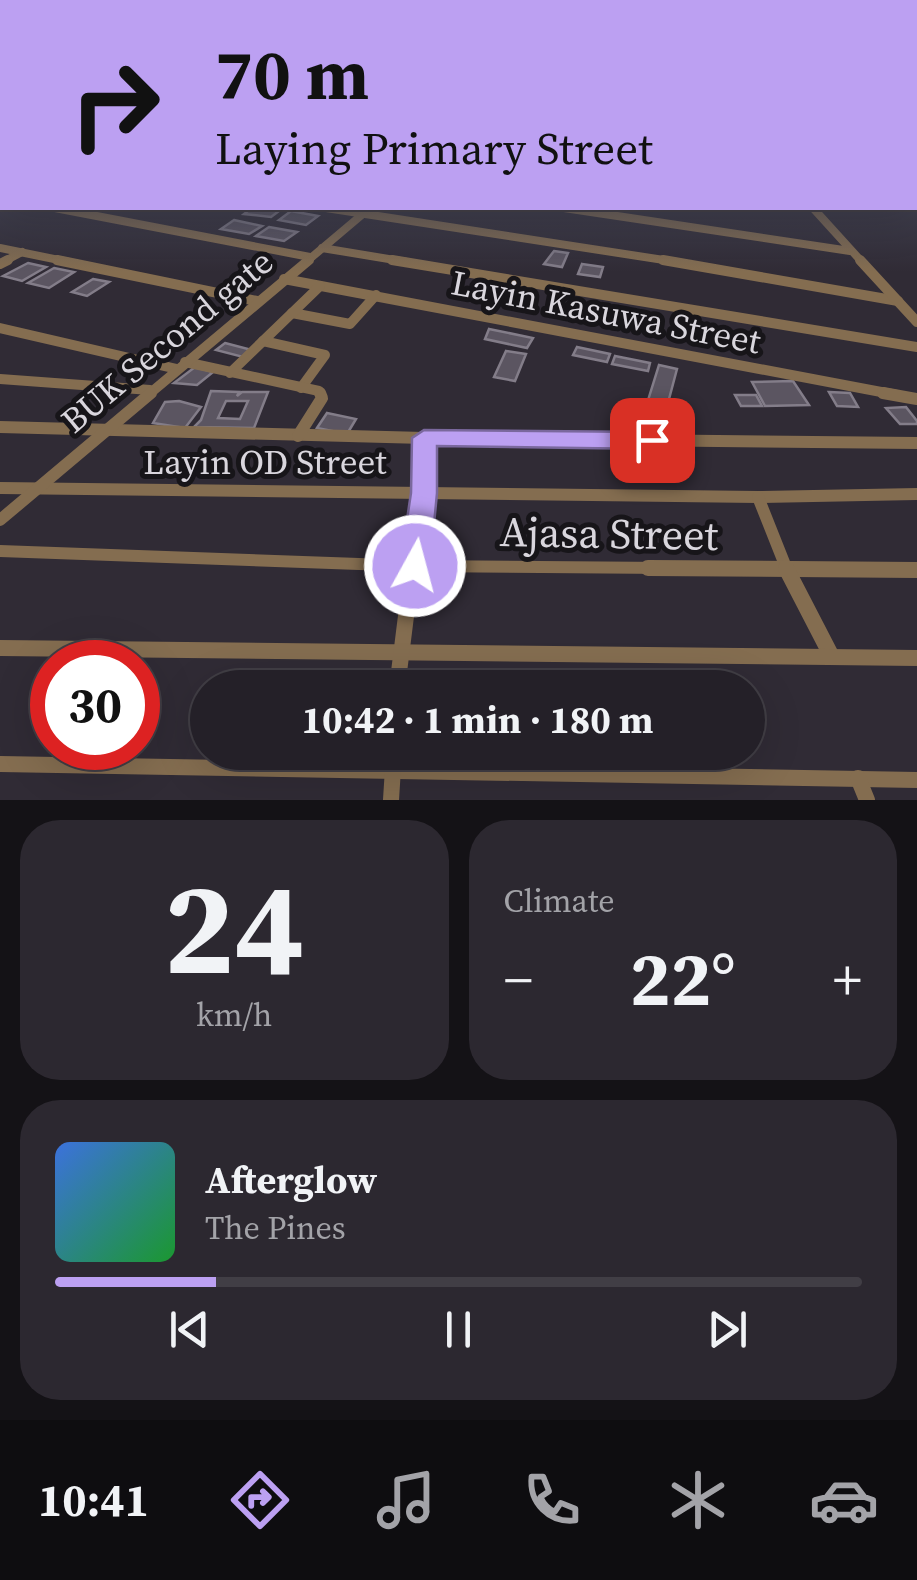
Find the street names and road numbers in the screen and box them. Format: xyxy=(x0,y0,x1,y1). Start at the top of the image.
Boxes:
street label: BUK Second gate xyxy=(51,238,283,444)
street label: Layin Kasuwa Street xyxy=(447,258,765,366)
street label: Layin OD Street xyxy=(143,438,387,486)
street label: Ajasa Street xyxy=(499,502,719,564)

